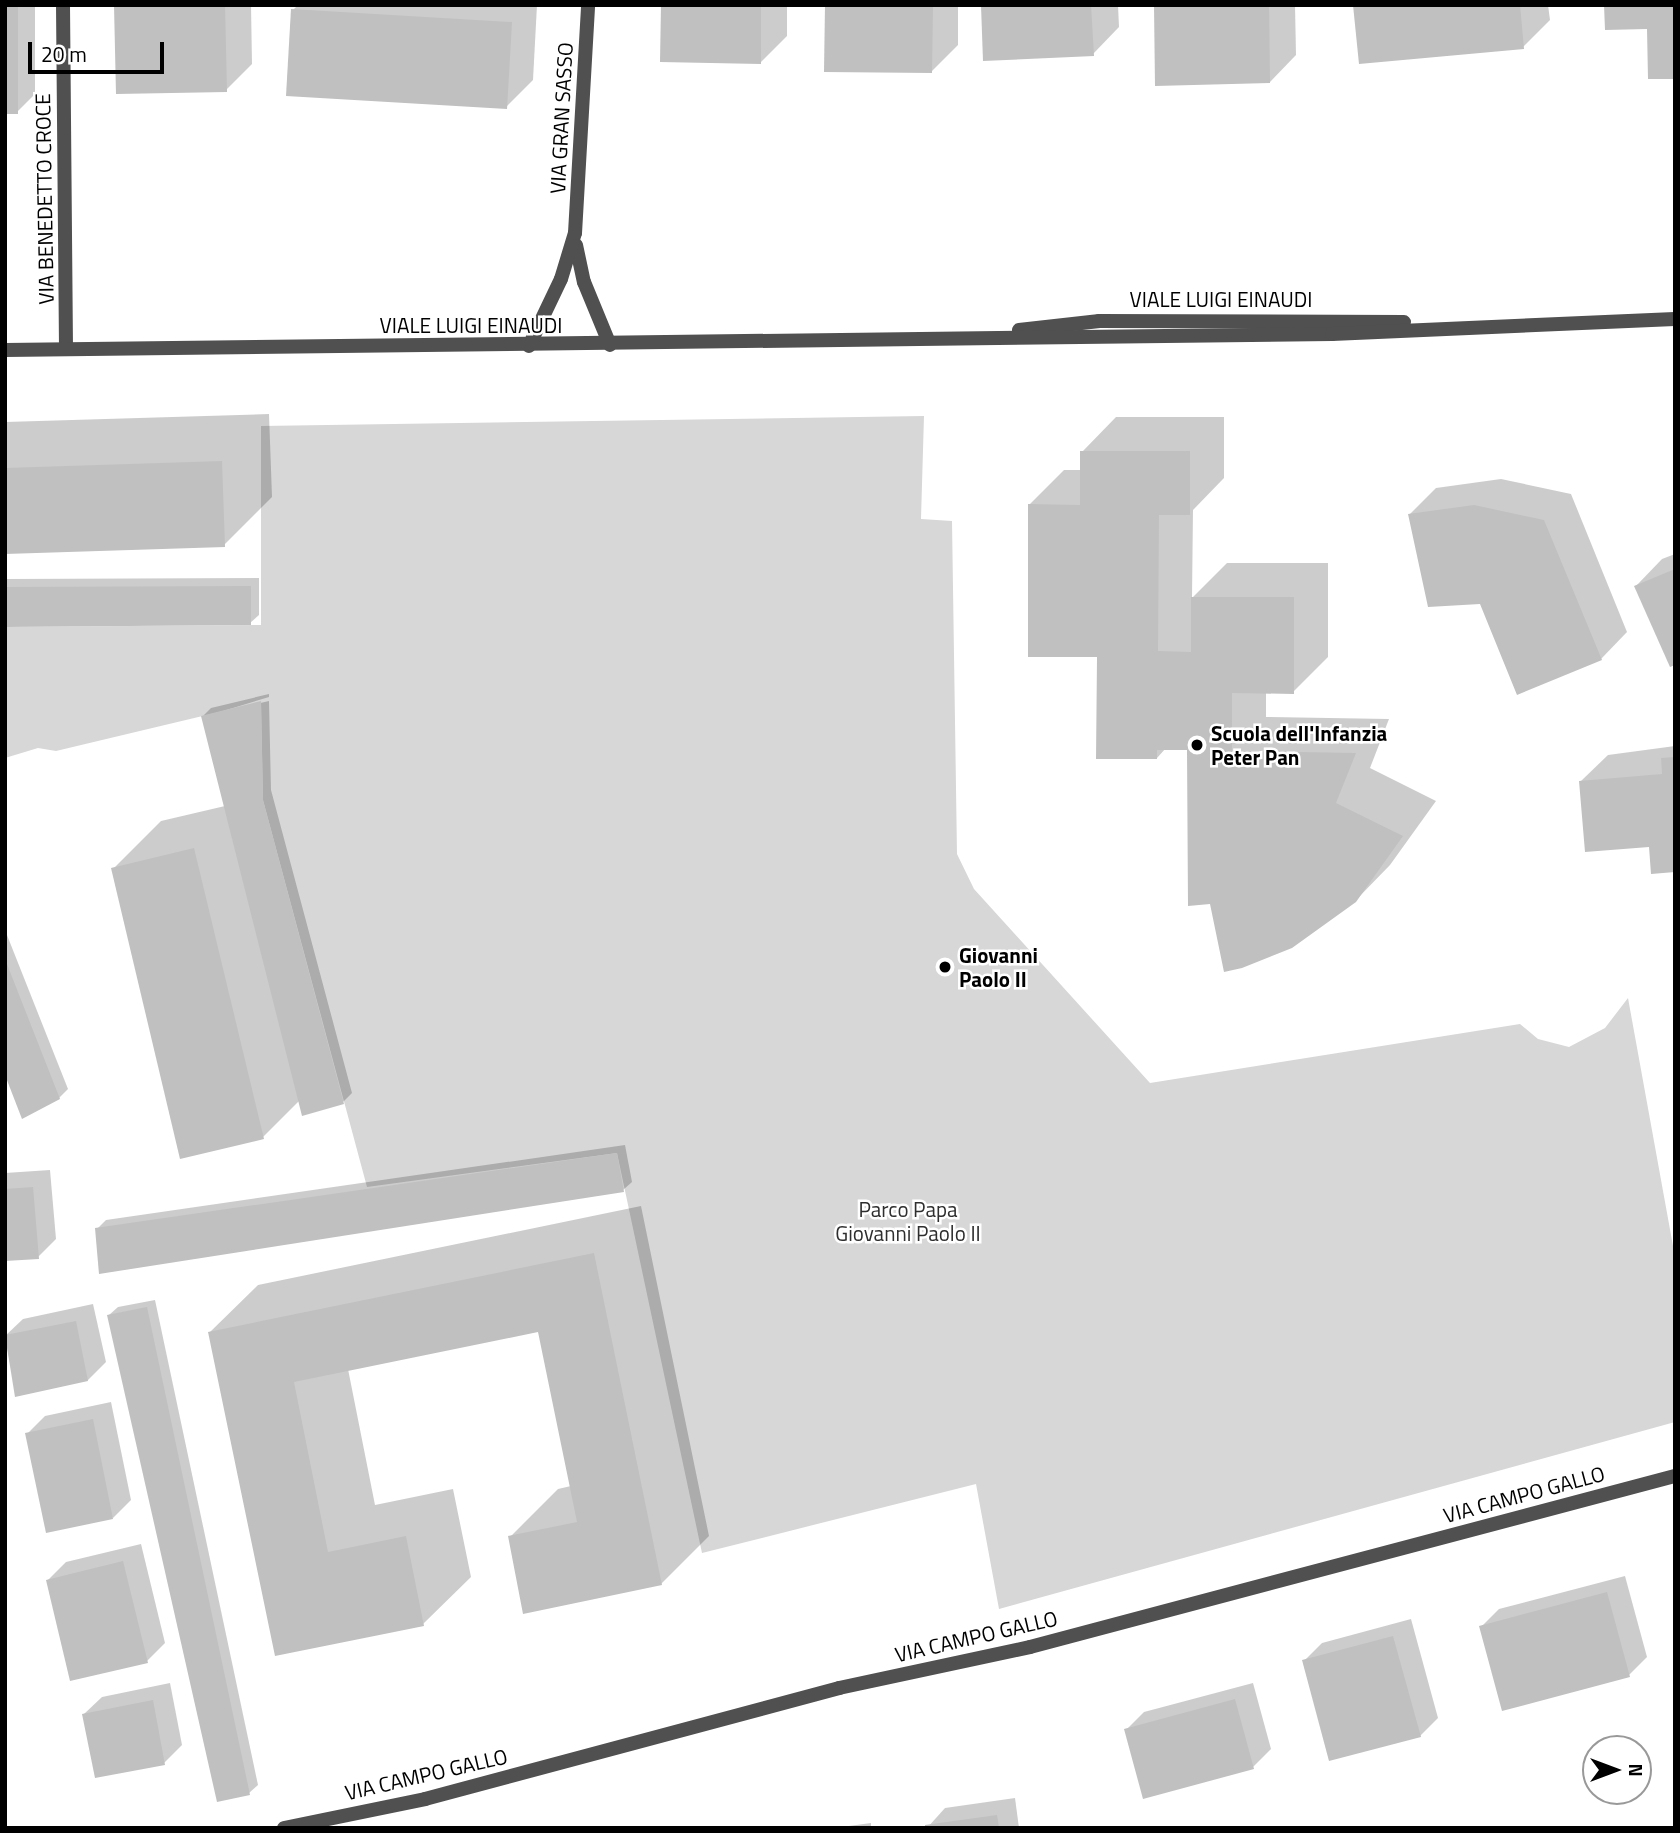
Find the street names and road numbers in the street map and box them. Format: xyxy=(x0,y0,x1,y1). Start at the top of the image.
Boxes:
street label: VIA GRAN SASSO xyxy=(544,42,578,194)
street label: VIA BENEDETTO CROCE xyxy=(30,93,58,305)
street label: VIALE LUIGI EINAUDI xyxy=(1130,286,1312,312)
street label: VIALE LUIGI EINAUDI xyxy=(380,312,562,338)
street label: VIA CAMPO GALLO xyxy=(1441,1460,1607,1528)
street label: VIA CAMPO GALLO xyxy=(892,1605,1060,1667)
street label: VIA CAMPO GALLO xyxy=(342,1743,510,1805)

